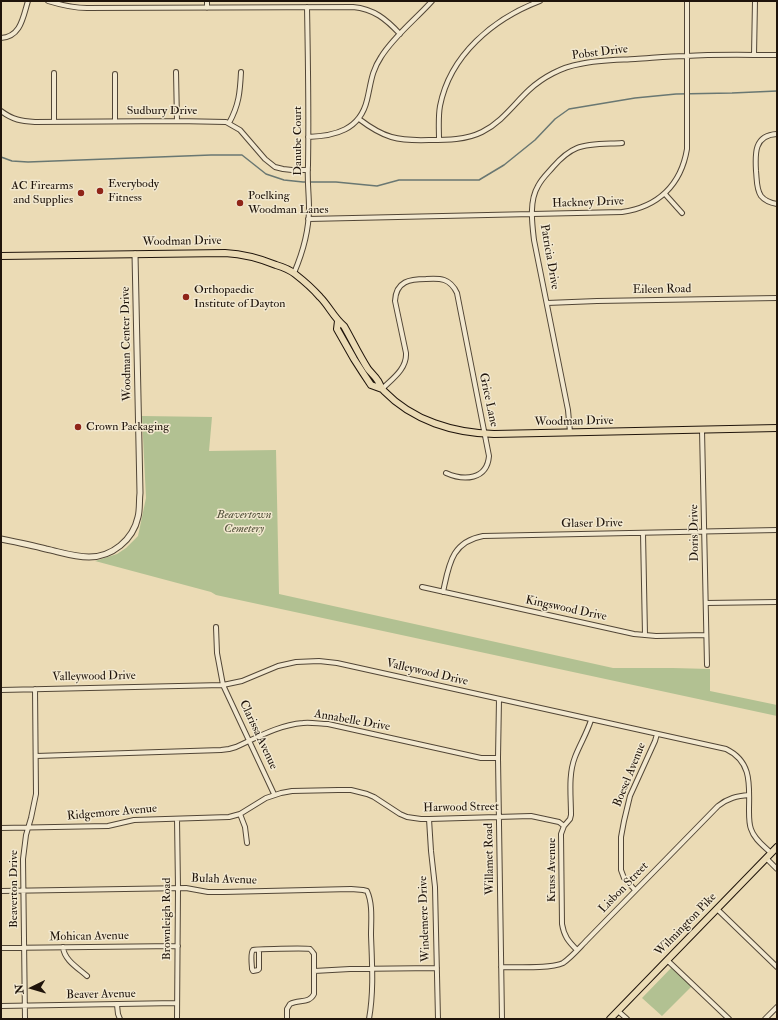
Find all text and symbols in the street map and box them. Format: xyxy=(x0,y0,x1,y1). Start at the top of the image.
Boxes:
street label: Pobst Drive xyxy=(571,42,629,64)
street label: Sudbury Drive xyxy=(127,104,197,118)
street label: Danube Court xyxy=(291,106,305,176)
place label: Everybody Fitness xyxy=(108,177,159,205)
place label: AC Firearms and Supplies xyxy=(11,179,73,207)
marker: Everybody Fitness xyxy=(95,186,105,196)
marker: AC Firearms and Supplies xyxy=(76,188,86,198)
place label: Poelking Woodman Lanes xyxy=(248,189,329,217)
street label: Hackney Drive xyxy=(552,195,624,211)
marker: Poelking Woodman Lanes xyxy=(235,198,245,208)
street label: Patricia Drive xyxy=(536,223,562,291)
street label: Woodman Drive xyxy=(142,234,222,250)
street label: Eileen Road xyxy=(633,282,691,298)
place label: Orthopaedic Institute of Dayton xyxy=(194,283,286,311)
street label: Woodman Center Drive xyxy=(119,286,135,402)
marker: Orthopaedic Institute of Dayton xyxy=(181,292,191,302)
street label: Grice Lane xyxy=(475,372,501,428)
street label: Woodman Drive xyxy=(534,414,614,430)
place label: Crown Packaging xyxy=(86,420,169,434)
marker: Crown Packaging xyxy=(73,422,83,432)
street label: Doris Drive xyxy=(687,504,703,562)
park label: Beavertown Cemetery xyxy=(217,508,271,536)
street label: Glaser Drive xyxy=(561,516,623,532)
street label: Kingswood Drive xyxy=(524,593,608,625)
street label: Valleywood Drive xyxy=(385,657,469,689)
street label: Valleywood Drive xyxy=(52,669,136,685)
street label: Clarissa Avenue xyxy=(236,698,280,772)
street label: Annabelle Drive xyxy=(313,707,391,735)
street label: Boesel Avenue xyxy=(611,741,649,809)
street label: Harwood Street xyxy=(423,800,499,816)
street label: Ridgemore Avenue xyxy=(66,802,158,824)
street label: Willamet Road xyxy=(482,823,498,895)
street label: Kruss Avenue xyxy=(545,838,559,902)
street label: Beaverton Drive xyxy=(7,850,21,928)
street label: Lisbon Street xyxy=(596,860,652,916)
street label: Bulah Avenue xyxy=(191,872,257,888)
street label: Windemere Drive xyxy=(416,876,434,962)
street label: Brownleigh Road xyxy=(160,878,174,960)
street label: Wilmington Pike xyxy=(652,890,720,960)
street label: Mohican Avenue xyxy=(49,929,129,945)
north arrow xyxy=(12,968,52,1008)
text: N xyxy=(13,984,26,995)
street label: Beaver Avenue xyxy=(66,987,136,1003)

